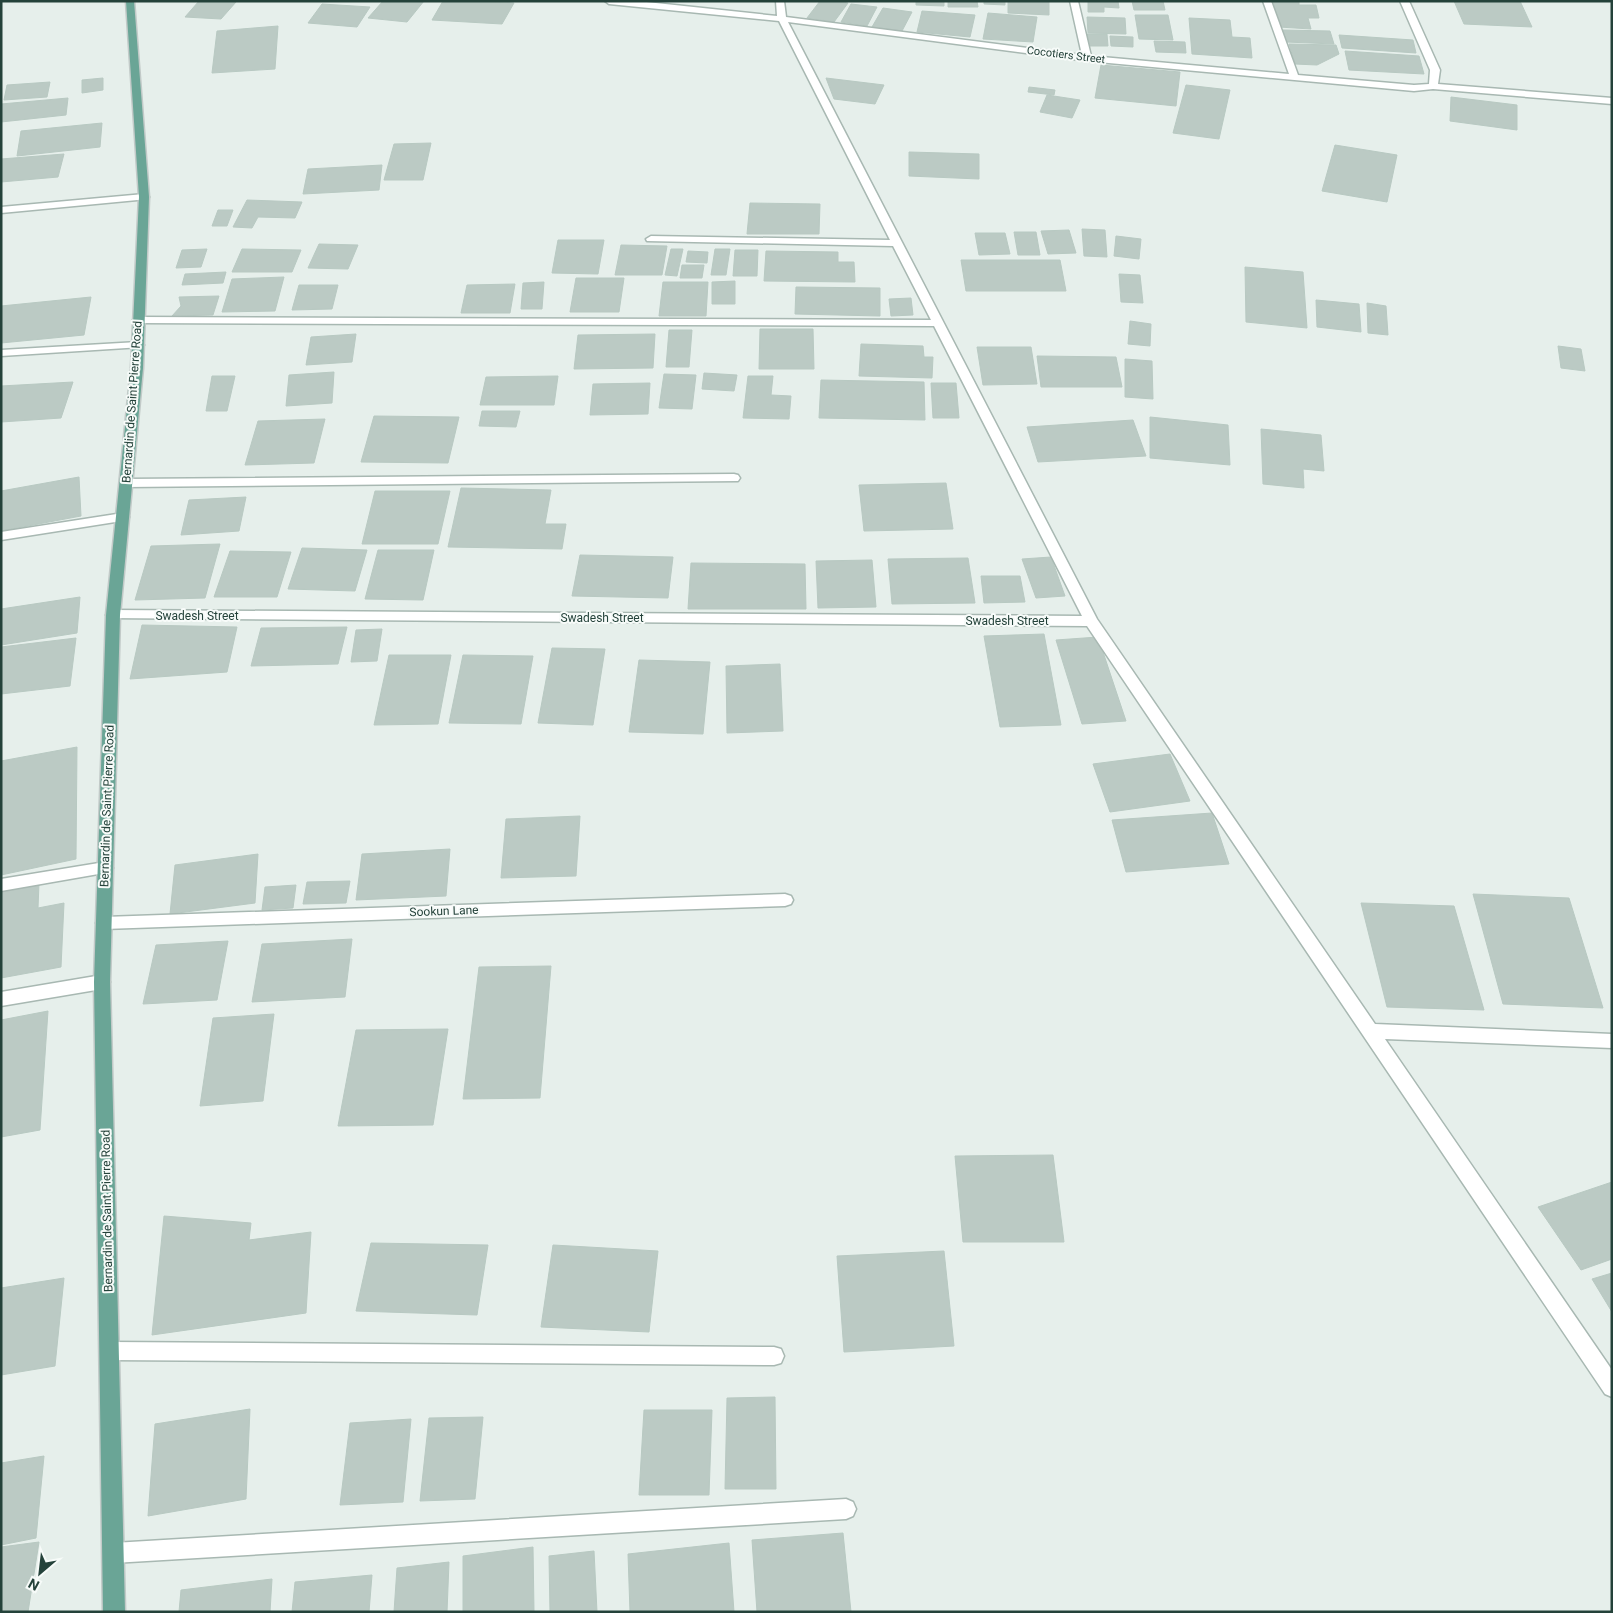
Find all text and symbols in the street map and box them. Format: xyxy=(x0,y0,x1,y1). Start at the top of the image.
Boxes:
street label: Cocotiers Street xyxy=(1026,44,1106,66)
street label: Bernardin de Saint Pierre Road xyxy=(119,321,145,483)
street label: Swadesh Street xyxy=(155,609,239,623)
street label: Swadesh Street xyxy=(560,611,644,625)
street label: Swadesh Street xyxy=(965,614,1049,628)
street label: Bernardin de Saint Pierre Road xyxy=(97,725,117,887)
street label: Sookun Lane xyxy=(409,903,479,919)
street label: Bernardin de Saint Pierre Road xyxy=(99,1130,115,1292)
north arrow xyxy=(15,1548,65,1598)
text: N xyxy=(26,1575,42,1594)

